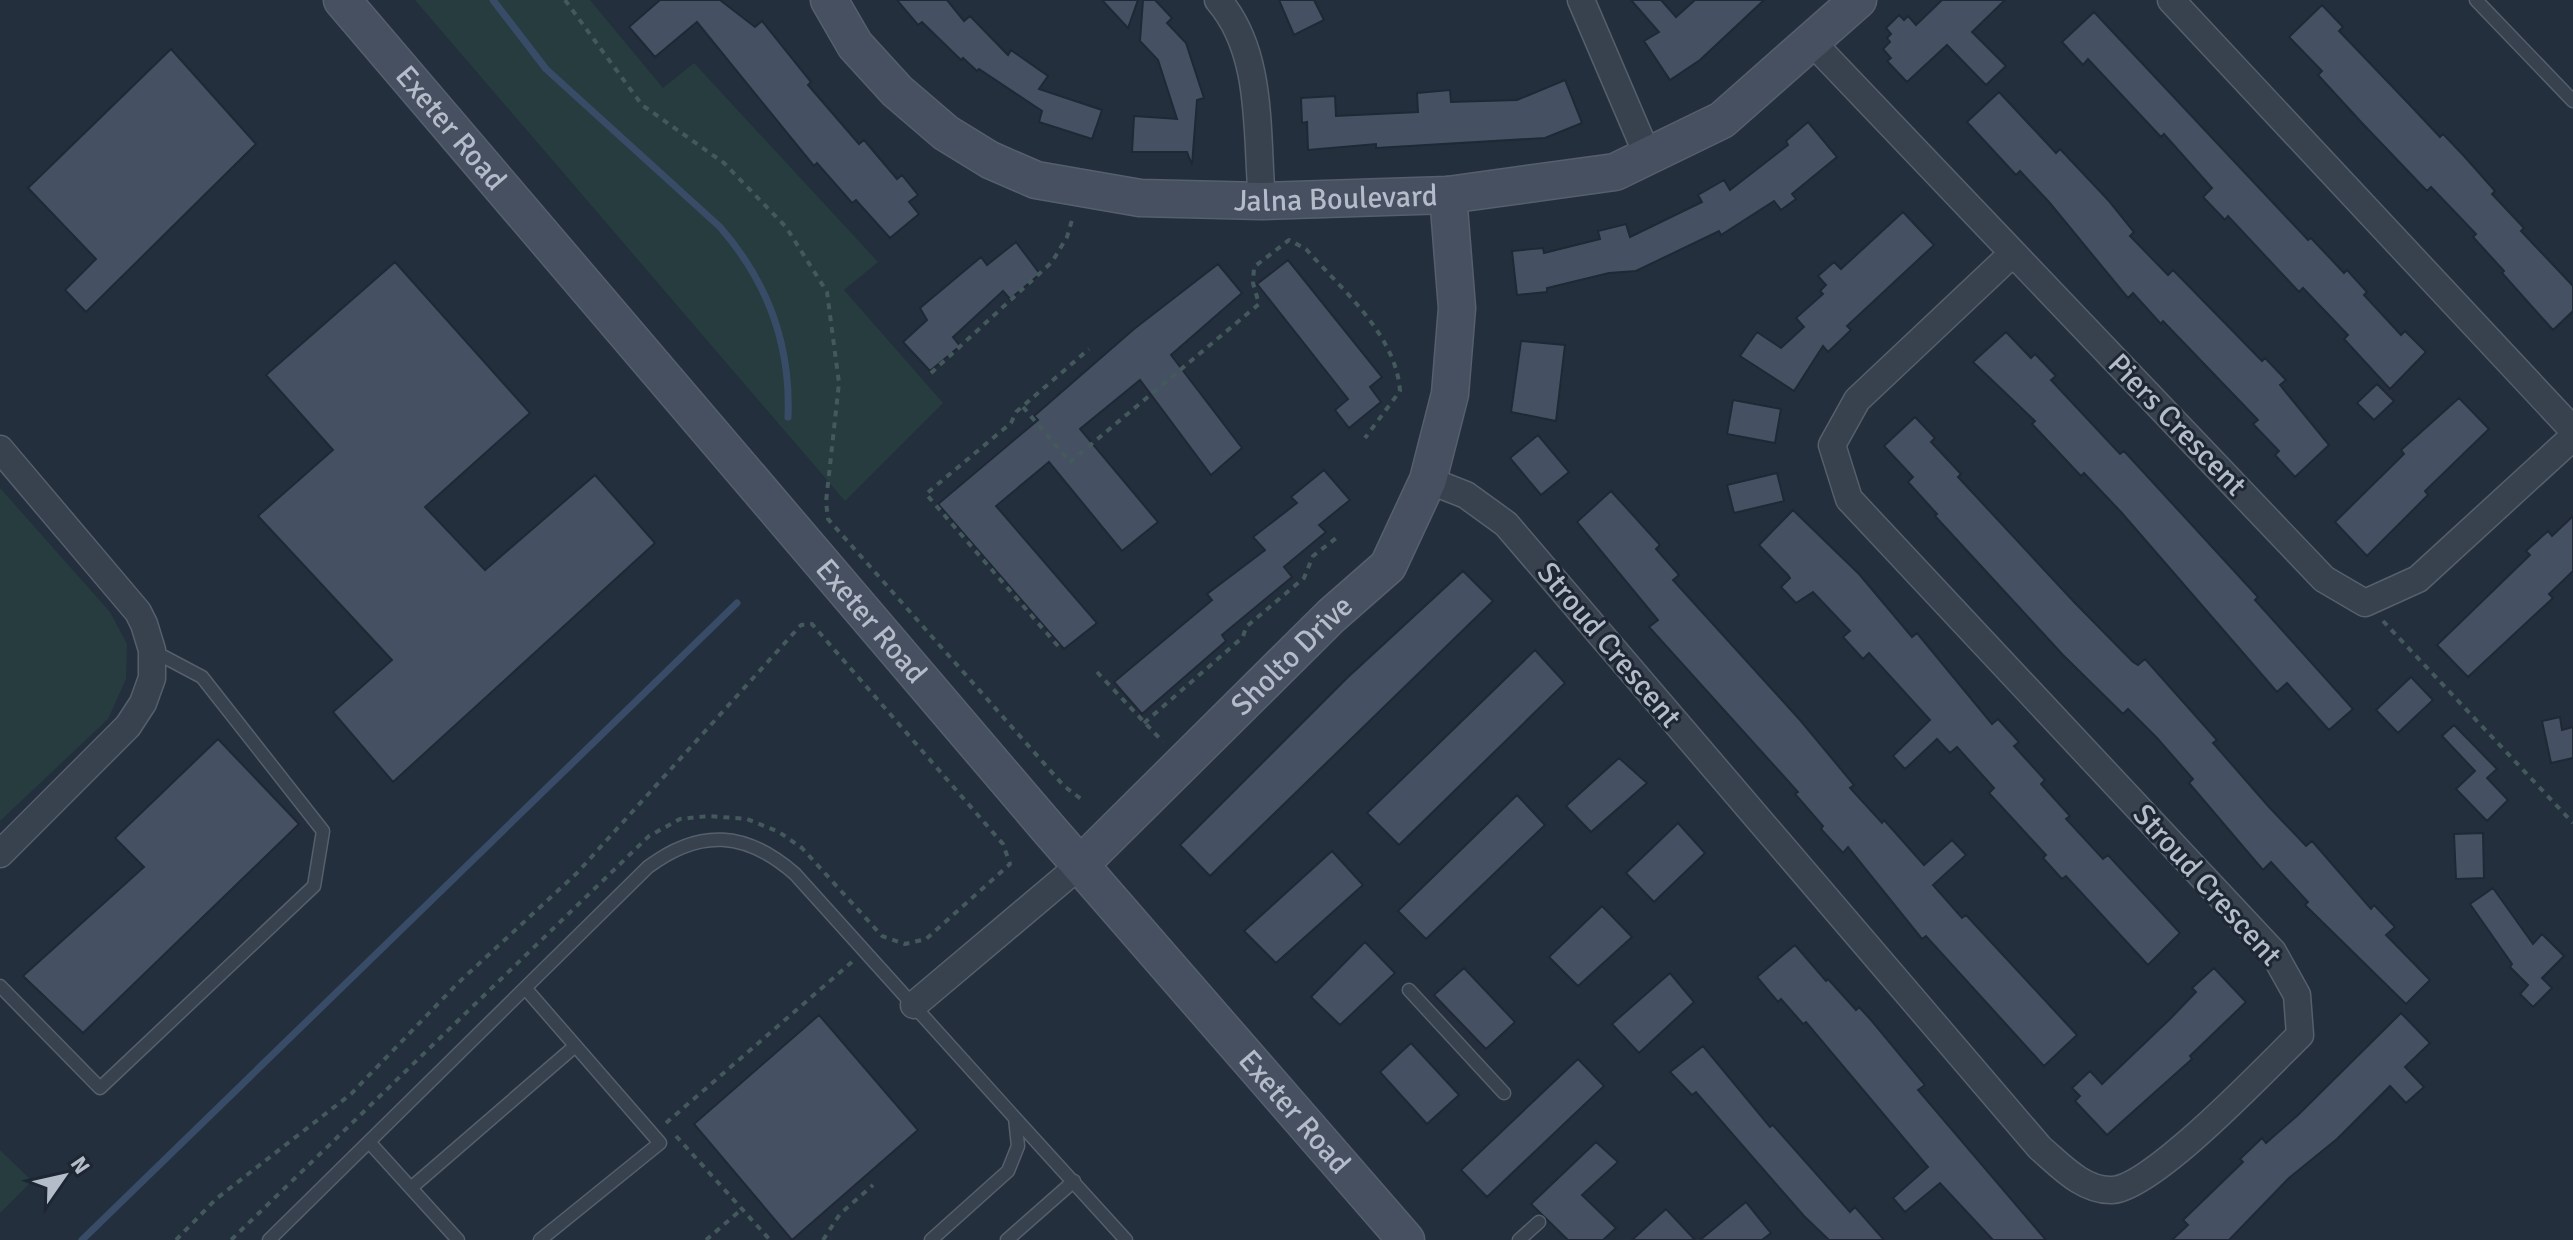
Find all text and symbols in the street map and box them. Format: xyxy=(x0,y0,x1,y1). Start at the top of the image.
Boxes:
street label: Exeter Road xyxy=(387,58,515,198)
street label: Jalna Boulevard xyxy=(1233,177,1438,219)
street label: Piers Crescent xyxy=(2100,346,2254,504)
street label: Exeter Road xyxy=(808,551,935,691)
street label: Stroud Crescent xyxy=(1529,555,1689,735)
street label: Sholto Drive xyxy=(1223,587,1360,723)
street label: Stroud Crescent xyxy=(2125,797,2289,973)
street label: Exeter Road xyxy=(1231,1042,1358,1181)
north arrow xyxy=(24,1136,104,1216)
text: N xyxy=(65,1151,96,1179)

